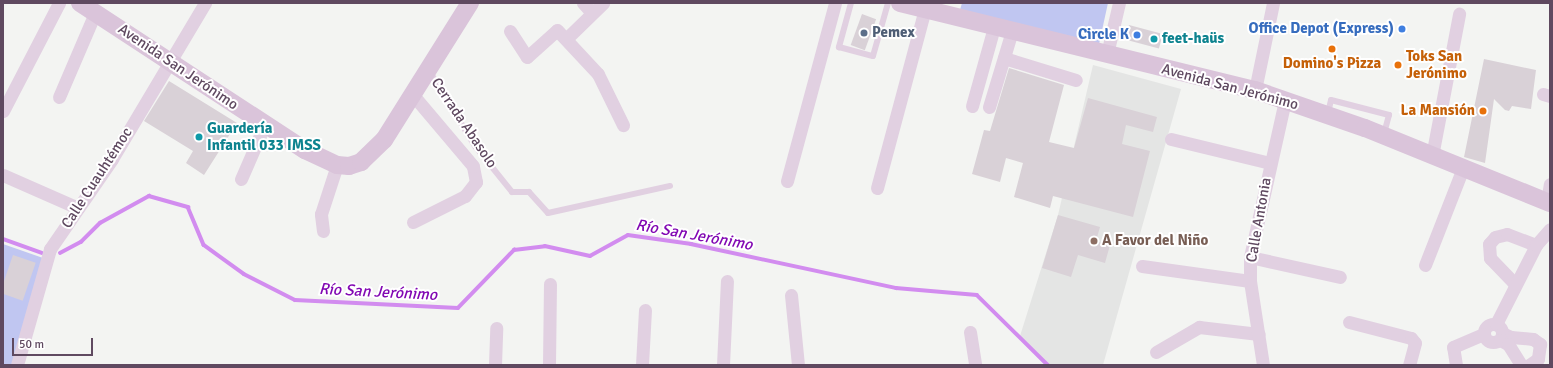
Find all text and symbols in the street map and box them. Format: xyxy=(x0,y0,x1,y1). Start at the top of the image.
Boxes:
street label: Avenida San Jerónimo xyxy=(115,20,241,114)
place label: Office Depot (Express) xyxy=(1249,20,1394,38)
place label: Pemex xyxy=(872,24,915,42)
marker: Office Depot (Express) xyxy=(1397,24,1407,34)
place label: Circle K xyxy=(1078,26,1129,44)
marker: Pemex xyxy=(859,28,869,38)
marker: Circle K xyxy=(1132,30,1142,40)
place label: feet-haüs xyxy=(1162,30,1224,48)
marker: feet-haüs xyxy=(1149,34,1159,44)
marker: Domino's Pizza xyxy=(1327,44,1337,54)
place label: Toks San Jerónimo xyxy=(1406,47,1467,82)
place label: Domino's Pizza xyxy=(1283,55,1381,73)
street label: Avenida San Jerónimo xyxy=(1160,60,1300,114)
marker: Toks San Jerónimo xyxy=(1393,60,1403,70)
street label: Cerrada Abasolo xyxy=(427,74,501,172)
place label: La Mansión xyxy=(1401,102,1475,120)
marker: La Mansión xyxy=(1478,106,1488,116)
place label: Guardería Infantil 033 IMSS xyxy=(207,119,321,154)
street label: Calle Cuauhtémoc xyxy=(58,124,136,232)
marker: Guardería Infantil 033 IMSS xyxy=(194,132,204,142)
street label: Calle Antonia xyxy=(1243,176,1275,264)
water label: Río San Jerónimo xyxy=(634,215,754,255)
place label: A Favor del Niño xyxy=(1102,232,1208,250)
marker: A Favor del Niño xyxy=(1089,236,1099,246)
water label: Río San Jerónimo xyxy=(318,279,438,305)
scale bar xyxy=(14,330,95,356)
text: 50 m xyxy=(19,337,44,352)

